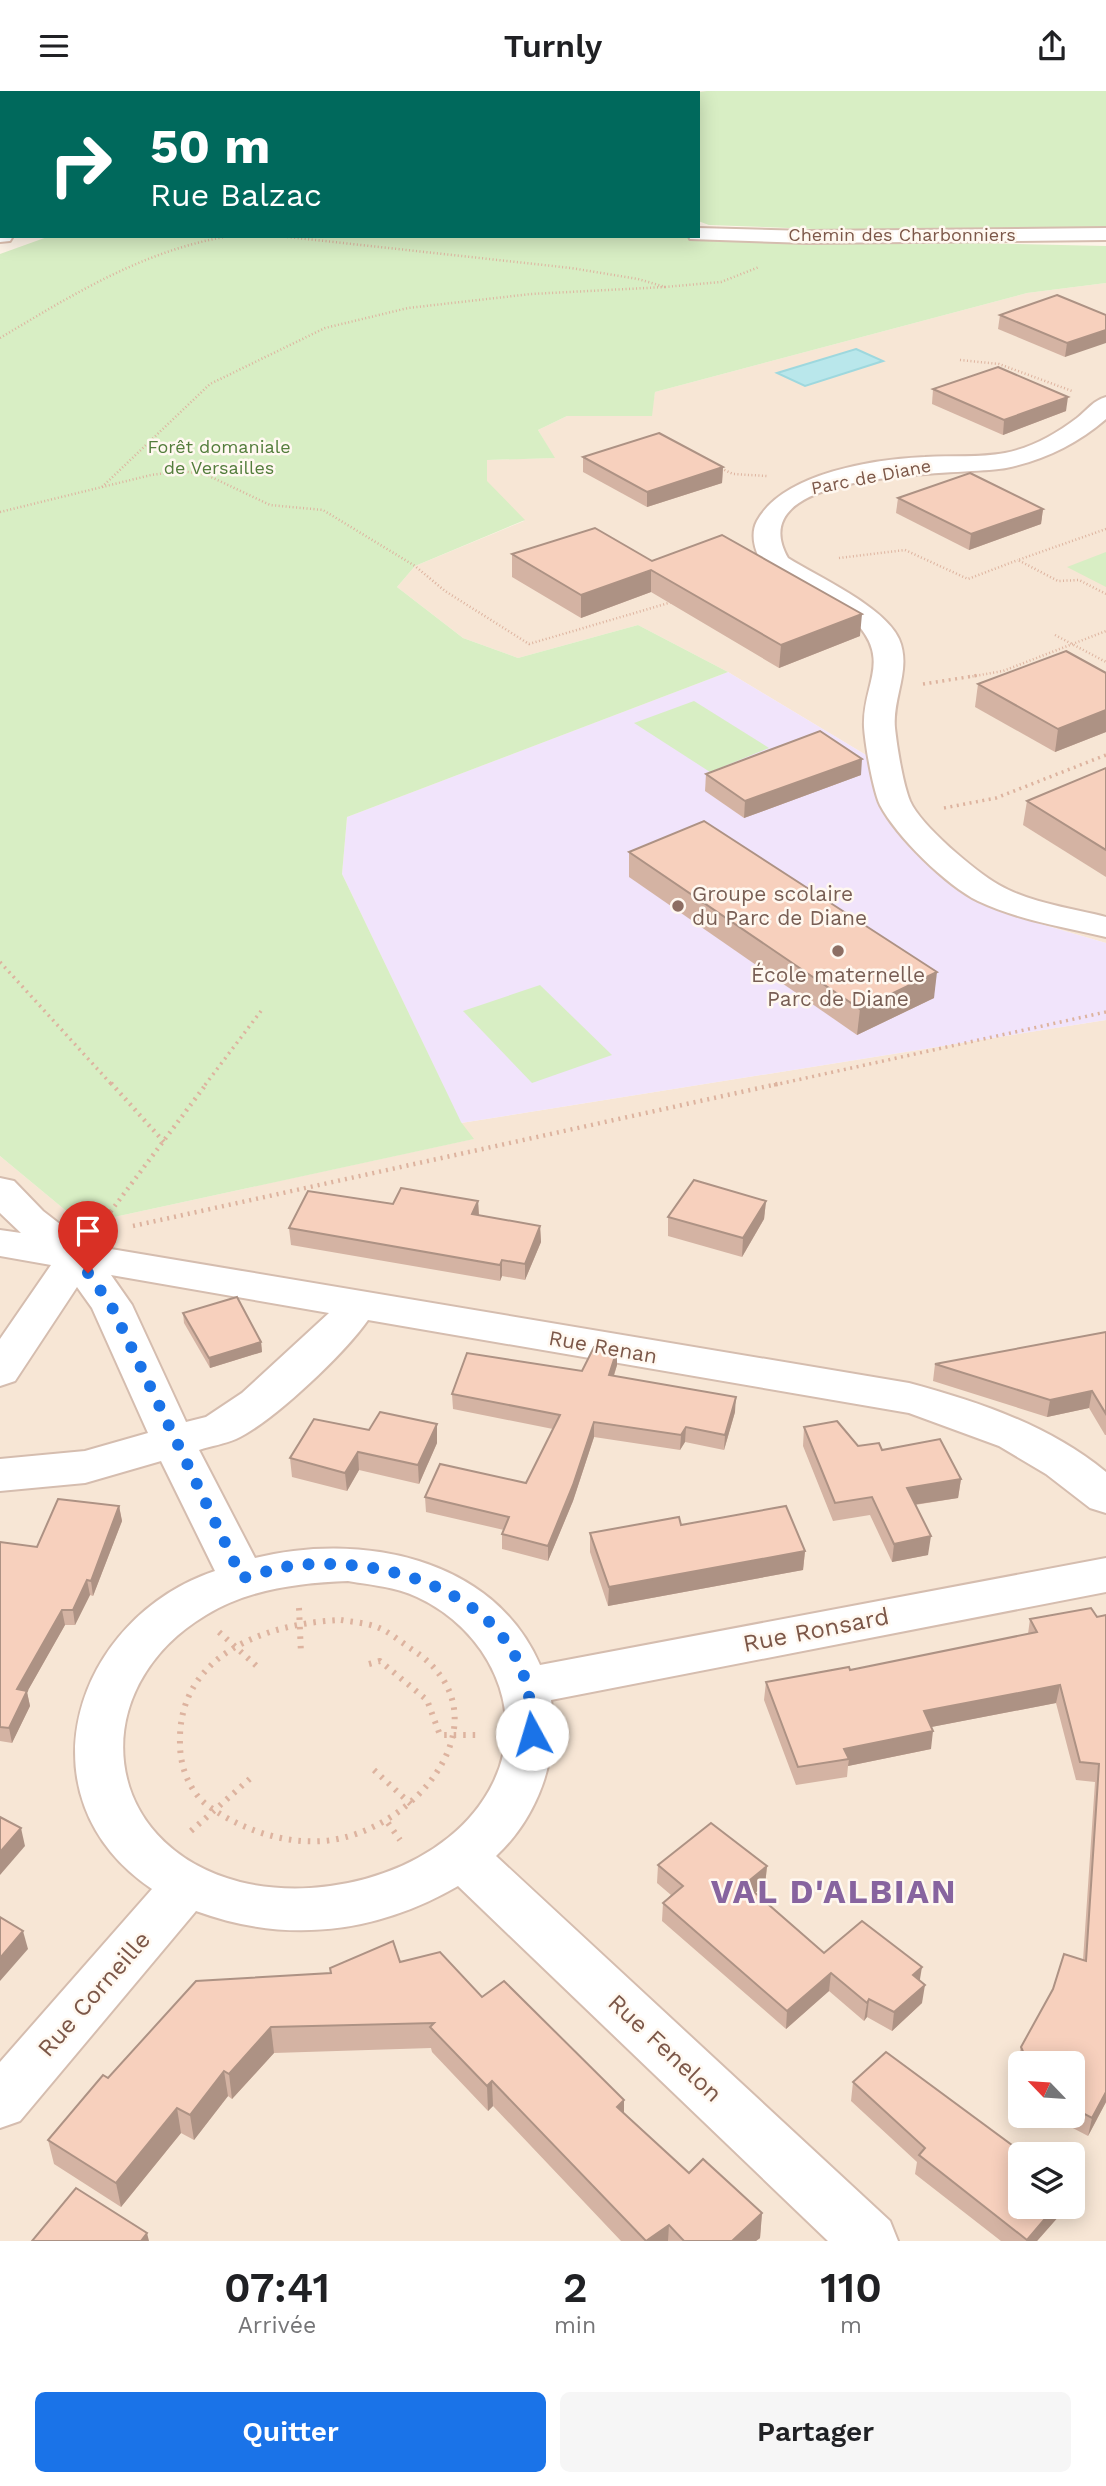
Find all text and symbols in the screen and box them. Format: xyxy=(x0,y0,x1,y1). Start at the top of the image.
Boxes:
icon: menu xyxy=(35,27,73,65)
text: Turnly xyxy=(504,27,602,65)
icon: share xyxy=(1033,27,1071,65)
text: 50 m xyxy=(150,117,270,175)
icon: right xyxy=(35,119,126,210)
text: Rue Balzac xyxy=(150,176,322,214)
street label: Chemin des Charbonniers xyxy=(788,224,1016,245)
park label: Forêt domaniale de Versailles xyxy=(147,436,291,478)
street label: Parc de Diane xyxy=(809,455,933,498)
place label: Groupe scolaire du Parc de Diane xyxy=(692,881,867,930)
marker: Groupe scolaire du Parc de Diane xyxy=(670,898,686,914)
marker: École maternelle Parc de Diane xyxy=(830,943,846,959)
place label: École maternelle Parc de Diane xyxy=(751,962,925,1011)
pin xyxy=(58,1201,118,1273)
icon: arrive xyxy=(69,1212,107,1250)
street label: Rue Renan xyxy=(547,1325,659,1368)
street label: Rue Ronsard xyxy=(741,1602,891,1658)
position arrow xyxy=(495,1697,569,1771)
district label: VAL D'ALBIAN xyxy=(711,1872,957,1911)
street label: Rue Corneille xyxy=(32,1926,156,2062)
street label: Rue Fenelon xyxy=(602,1988,728,2108)
north arrow xyxy=(1008,2051,1085,2128)
map controls xyxy=(1008,2051,1085,2219)
button: layers xyxy=(1008,2142,1085,2219)
text: 07:41 xyxy=(224,2263,330,2312)
text: 2 xyxy=(563,2263,587,2312)
text: 110 xyxy=(820,2263,882,2312)
text: Arrivée xyxy=(238,2312,316,2339)
text: min xyxy=(554,2312,596,2339)
text: m xyxy=(840,2312,862,2339)
button: Quitter xyxy=(35,2392,546,2472)
button: Partager xyxy=(560,2392,1071,2472)

